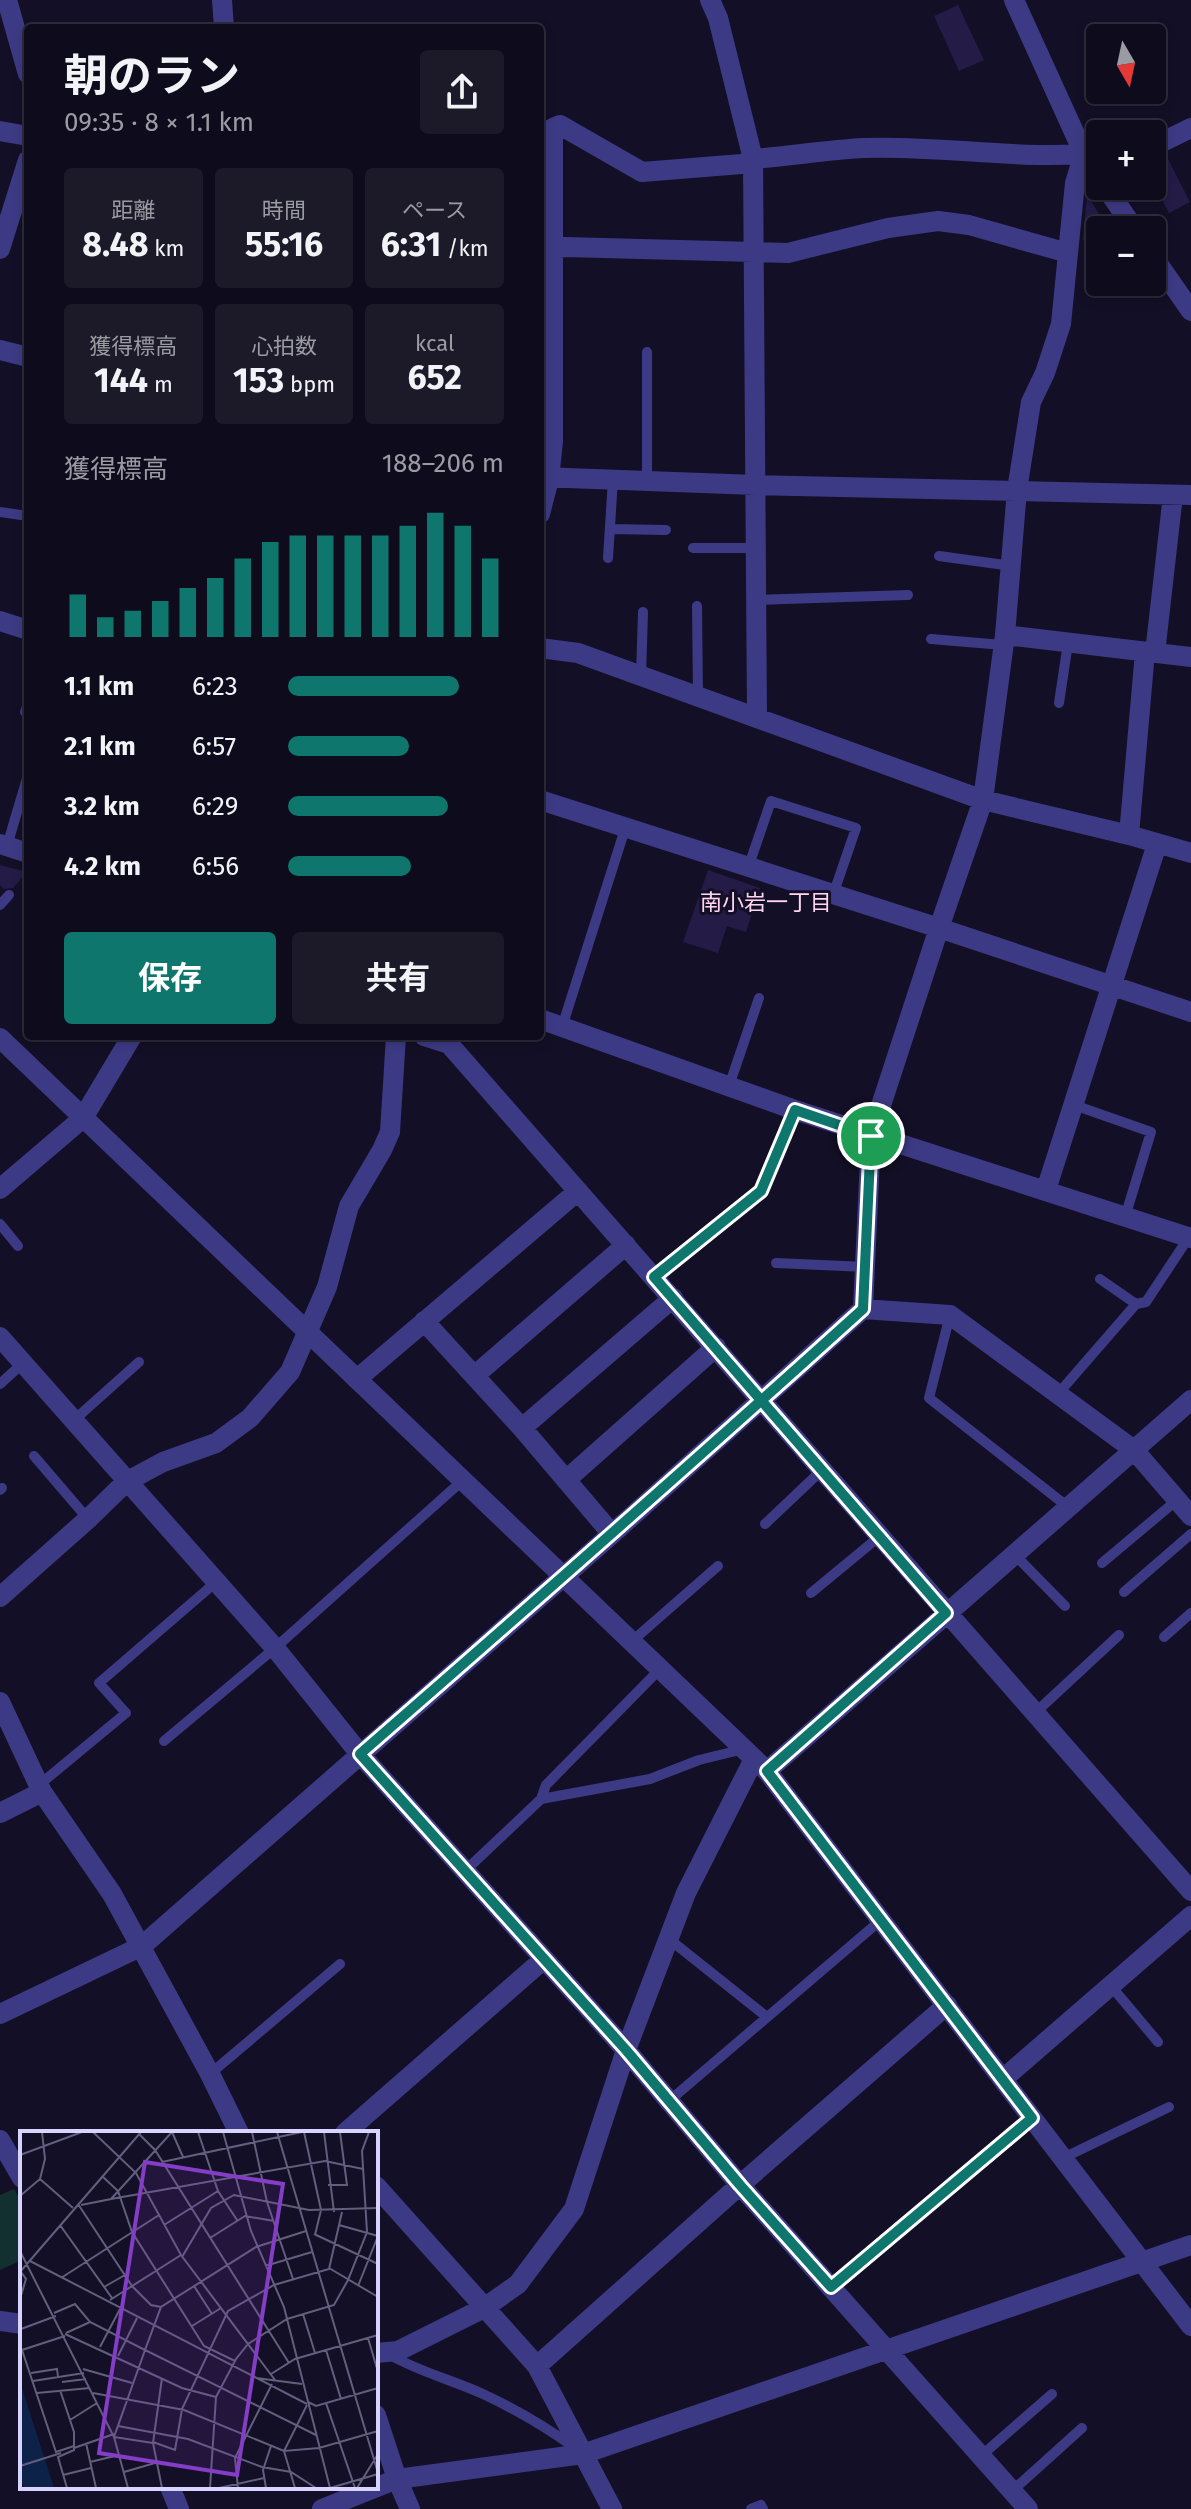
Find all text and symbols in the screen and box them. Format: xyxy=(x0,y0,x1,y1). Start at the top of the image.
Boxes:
north arrow xyxy=(1086,24,1166,104)
map controls xyxy=(1086,24,1166,296)
text: 朝のラン xyxy=(64,50,240,103)
button: share xyxy=(420,50,504,134)
text: 09:35 · 8 × 1.1 km xyxy=(64,107,254,138)
button: + xyxy=(1086,120,1166,200)
text: 距離 xyxy=(111,197,155,224)
text: 時間 xyxy=(262,197,306,224)
text: ペース xyxy=(402,197,467,224)
button: − xyxy=(1086,216,1166,296)
text: 8.48 xyxy=(82,224,148,265)
text: 55:16 xyxy=(245,224,323,265)
text: 6:31 xyxy=(381,224,441,265)
text: km xyxy=(148,235,184,262)
text: /km xyxy=(441,235,489,262)
text: kcal xyxy=(415,330,454,357)
text: 獲得標高 xyxy=(89,333,177,360)
text: 心拍数 xyxy=(251,333,317,360)
text: 652 xyxy=(407,357,462,398)
text: 144 xyxy=(94,360,148,401)
text: 153 xyxy=(233,360,284,401)
text: m xyxy=(148,371,173,398)
text: bpm xyxy=(284,371,335,398)
text: 188–206 m xyxy=(382,448,504,479)
text: 獲得標高 xyxy=(64,454,168,485)
text: 1.1 km xyxy=(64,671,134,702)
text: 6:23 xyxy=(192,671,238,702)
text: 2.1 km xyxy=(64,731,136,762)
text: 6:57 xyxy=(192,731,236,762)
text: 3.2 km xyxy=(64,791,140,822)
text: 6:29 xyxy=(192,791,238,822)
text: 4.2 km xyxy=(64,851,141,882)
text: 6:56 xyxy=(192,851,239,882)
district label: 南小岩一丁目 xyxy=(700,889,832,916)
button: 保存 xyxy=(64,932,276,1024)
button: 共有 xyxy=(292,932,504,1024)
pin xyxy=(837,1102,905,1170)
icon: arrive xyxy=(849,1114,893,1158)
inset map xyxy=(20,2131,378,2489)

